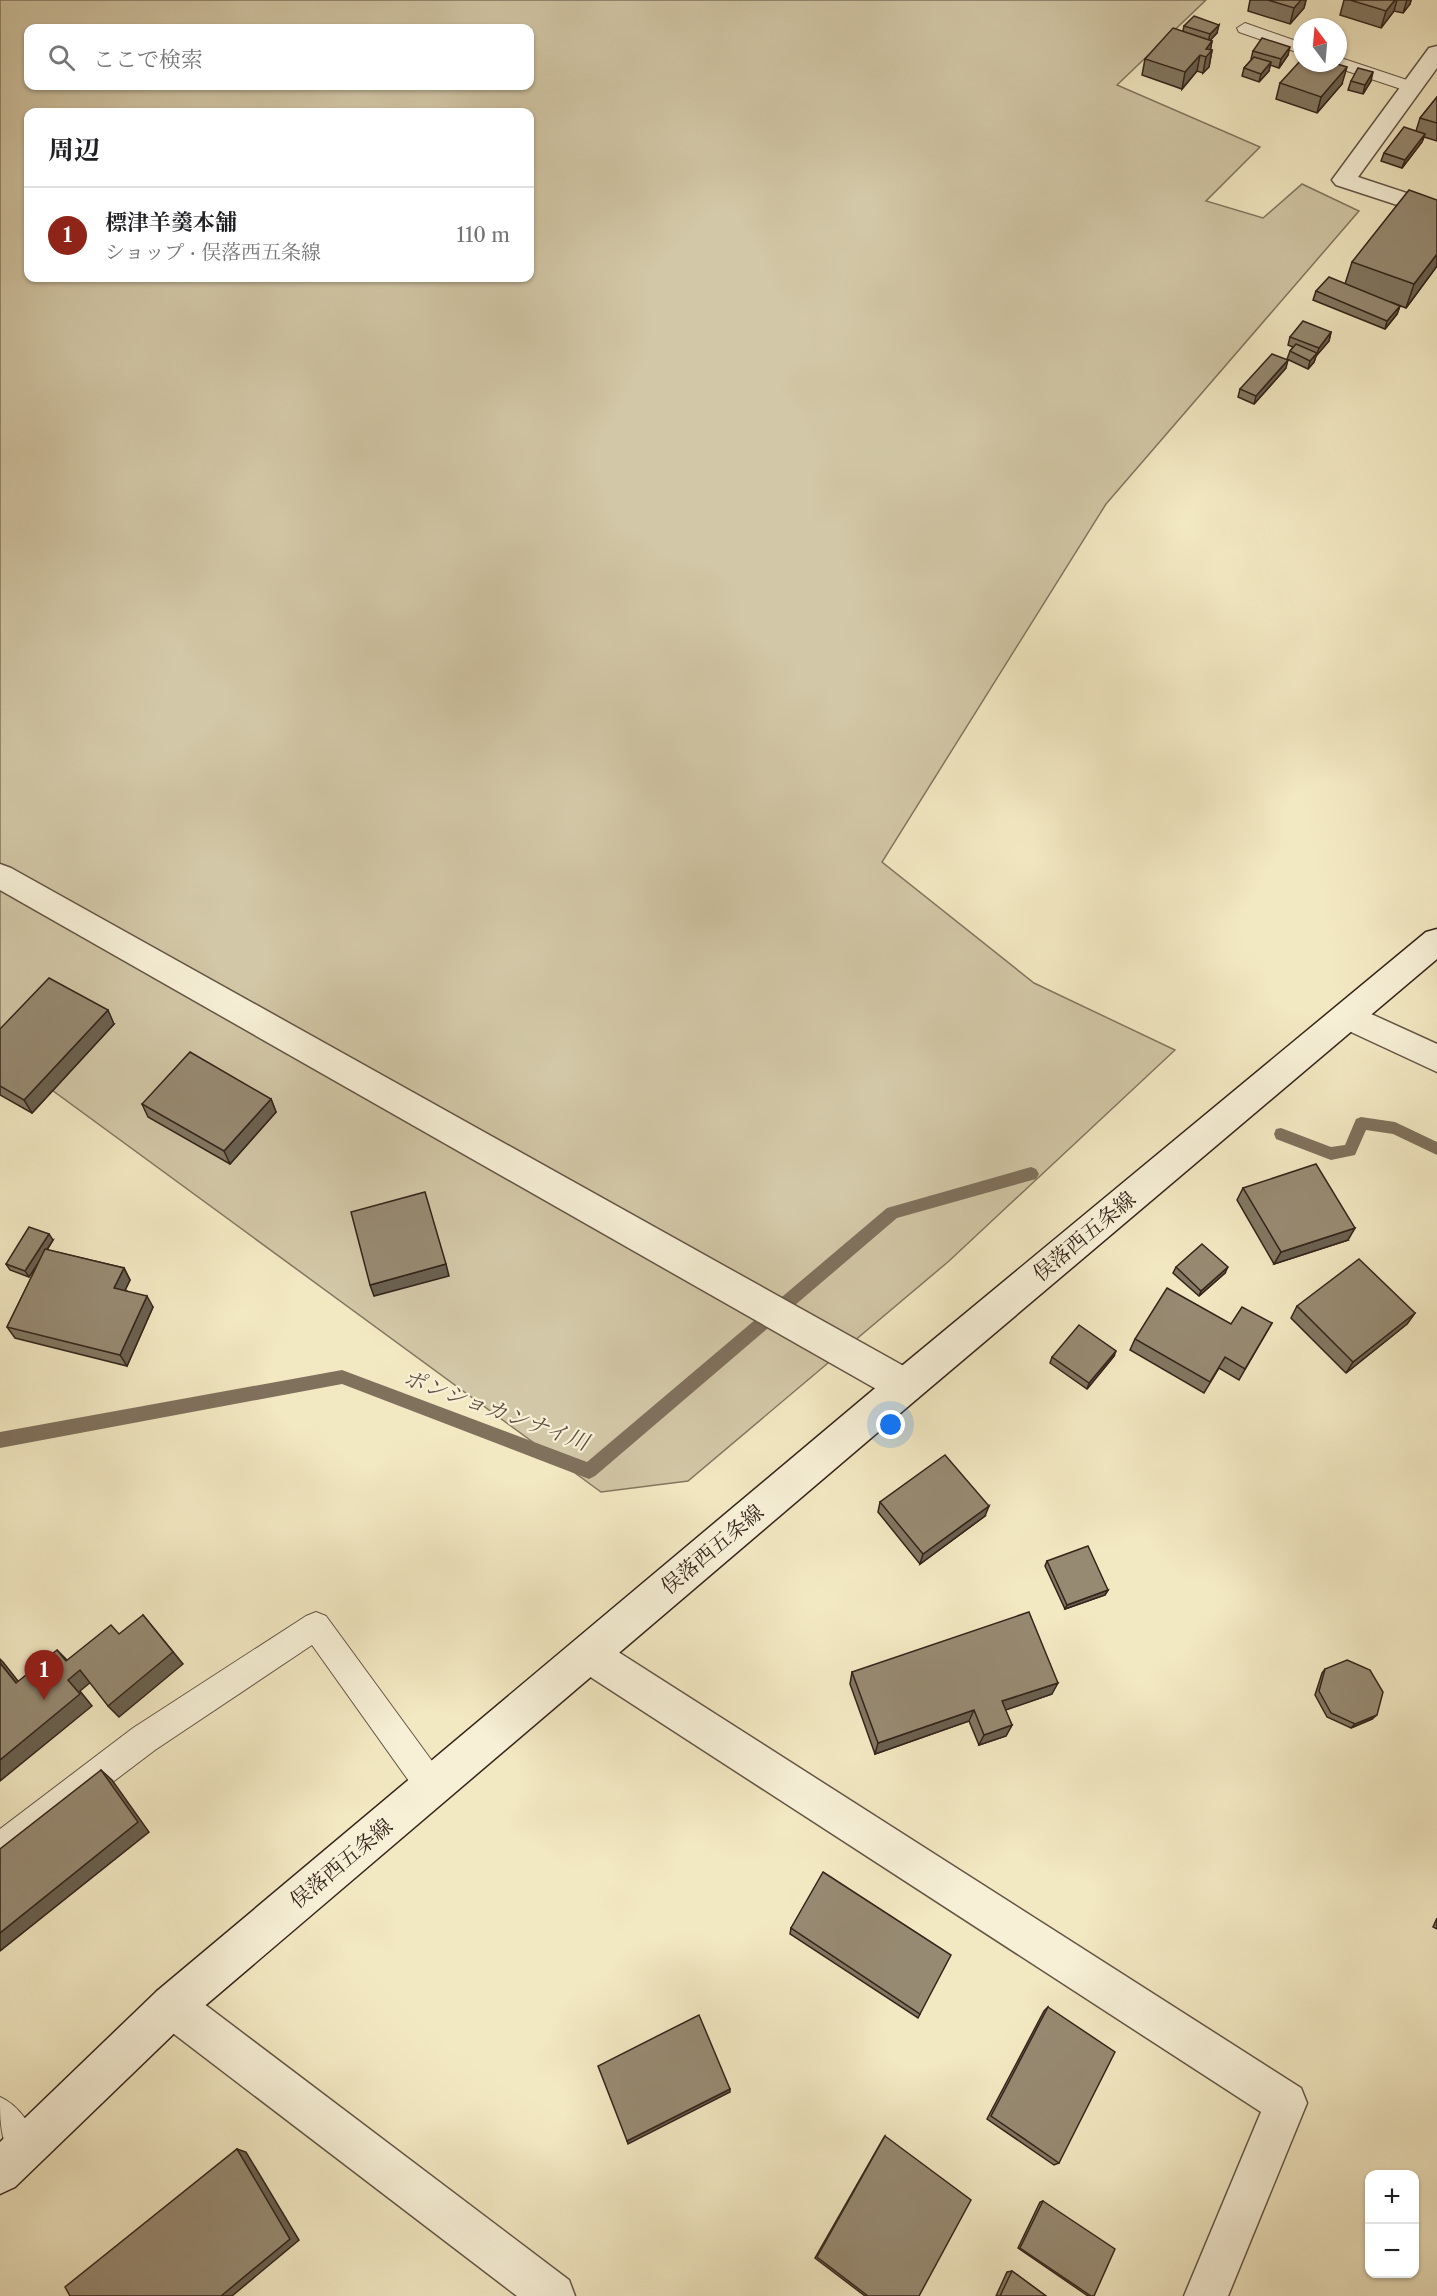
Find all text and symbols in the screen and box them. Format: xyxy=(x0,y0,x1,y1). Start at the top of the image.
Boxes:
north arrow xyxy=(1293,18,1347,72)
search box xyxy=(24,24,534,90)
icon: search xyxy=(45,41,78,74)
text: ここで検索 xyxy=(93,46,203,73)
text: 周辺 xyxy=(48,134,100,166)
text: 標津羊羹本舗 xyxy=(105,209,237,236)
text: 1 xyxy=(63,223,72,247)
text: 110 m xyxy=(457,223,510,247)
text: ショップ · 俣落西五条線 xyxy=(105,240,321,264)
street label: 俣落西五条線 xyxy=(1028,1186,1140,1286)
water label: ポンショカンナイ川 xyxy=(400,1364,594,1457)
your location xyxy=(876,1410,905,1439)
street label: 俣落西五条線 xyxy=(656,1499,768,1599)
pin: 1 xyxy=(24,1650,63,1700)
street label: 俣落西五条線 xyxy=(285,1813,397,1913)
map controls xyxy=(1365,2170,1419,2278)
button: + xyxy=(1365,2170,1419,2224)
button: − xyxy=(1365,2224,1419,2278)

